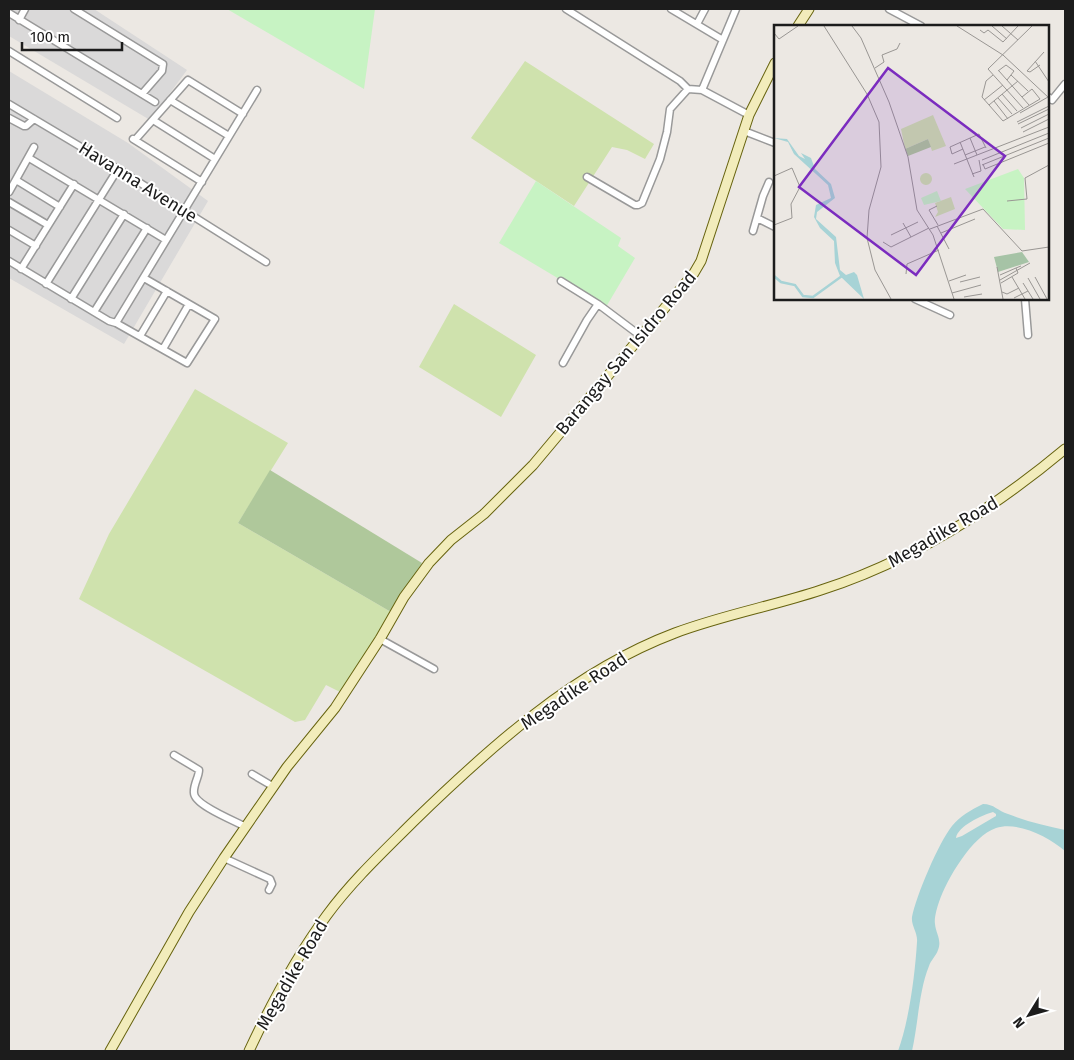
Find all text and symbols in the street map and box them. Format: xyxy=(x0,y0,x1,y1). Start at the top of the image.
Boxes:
scale bar xyxy=(22,20,122,52)
inset map xyxy=(774,25,1049,300)
text: 100 m xyxy=(30,28,70,46)
street label: Havanna Avenue xyxy=(75,137,201,227)
street label: Barangay San Isidro Road xyxy=(551,267,701,439)
street label: Megadike Road xyxy=(884,492,1002,572)
street label: Megadike Road xyxy=(517,647,631,735)
street label: Megadike Road xyxy=(252,916,332,1034)
north arrow xyxy=(1004,990,1054,1040)
text: N xyxy=(1009,1014,1029,1031)

